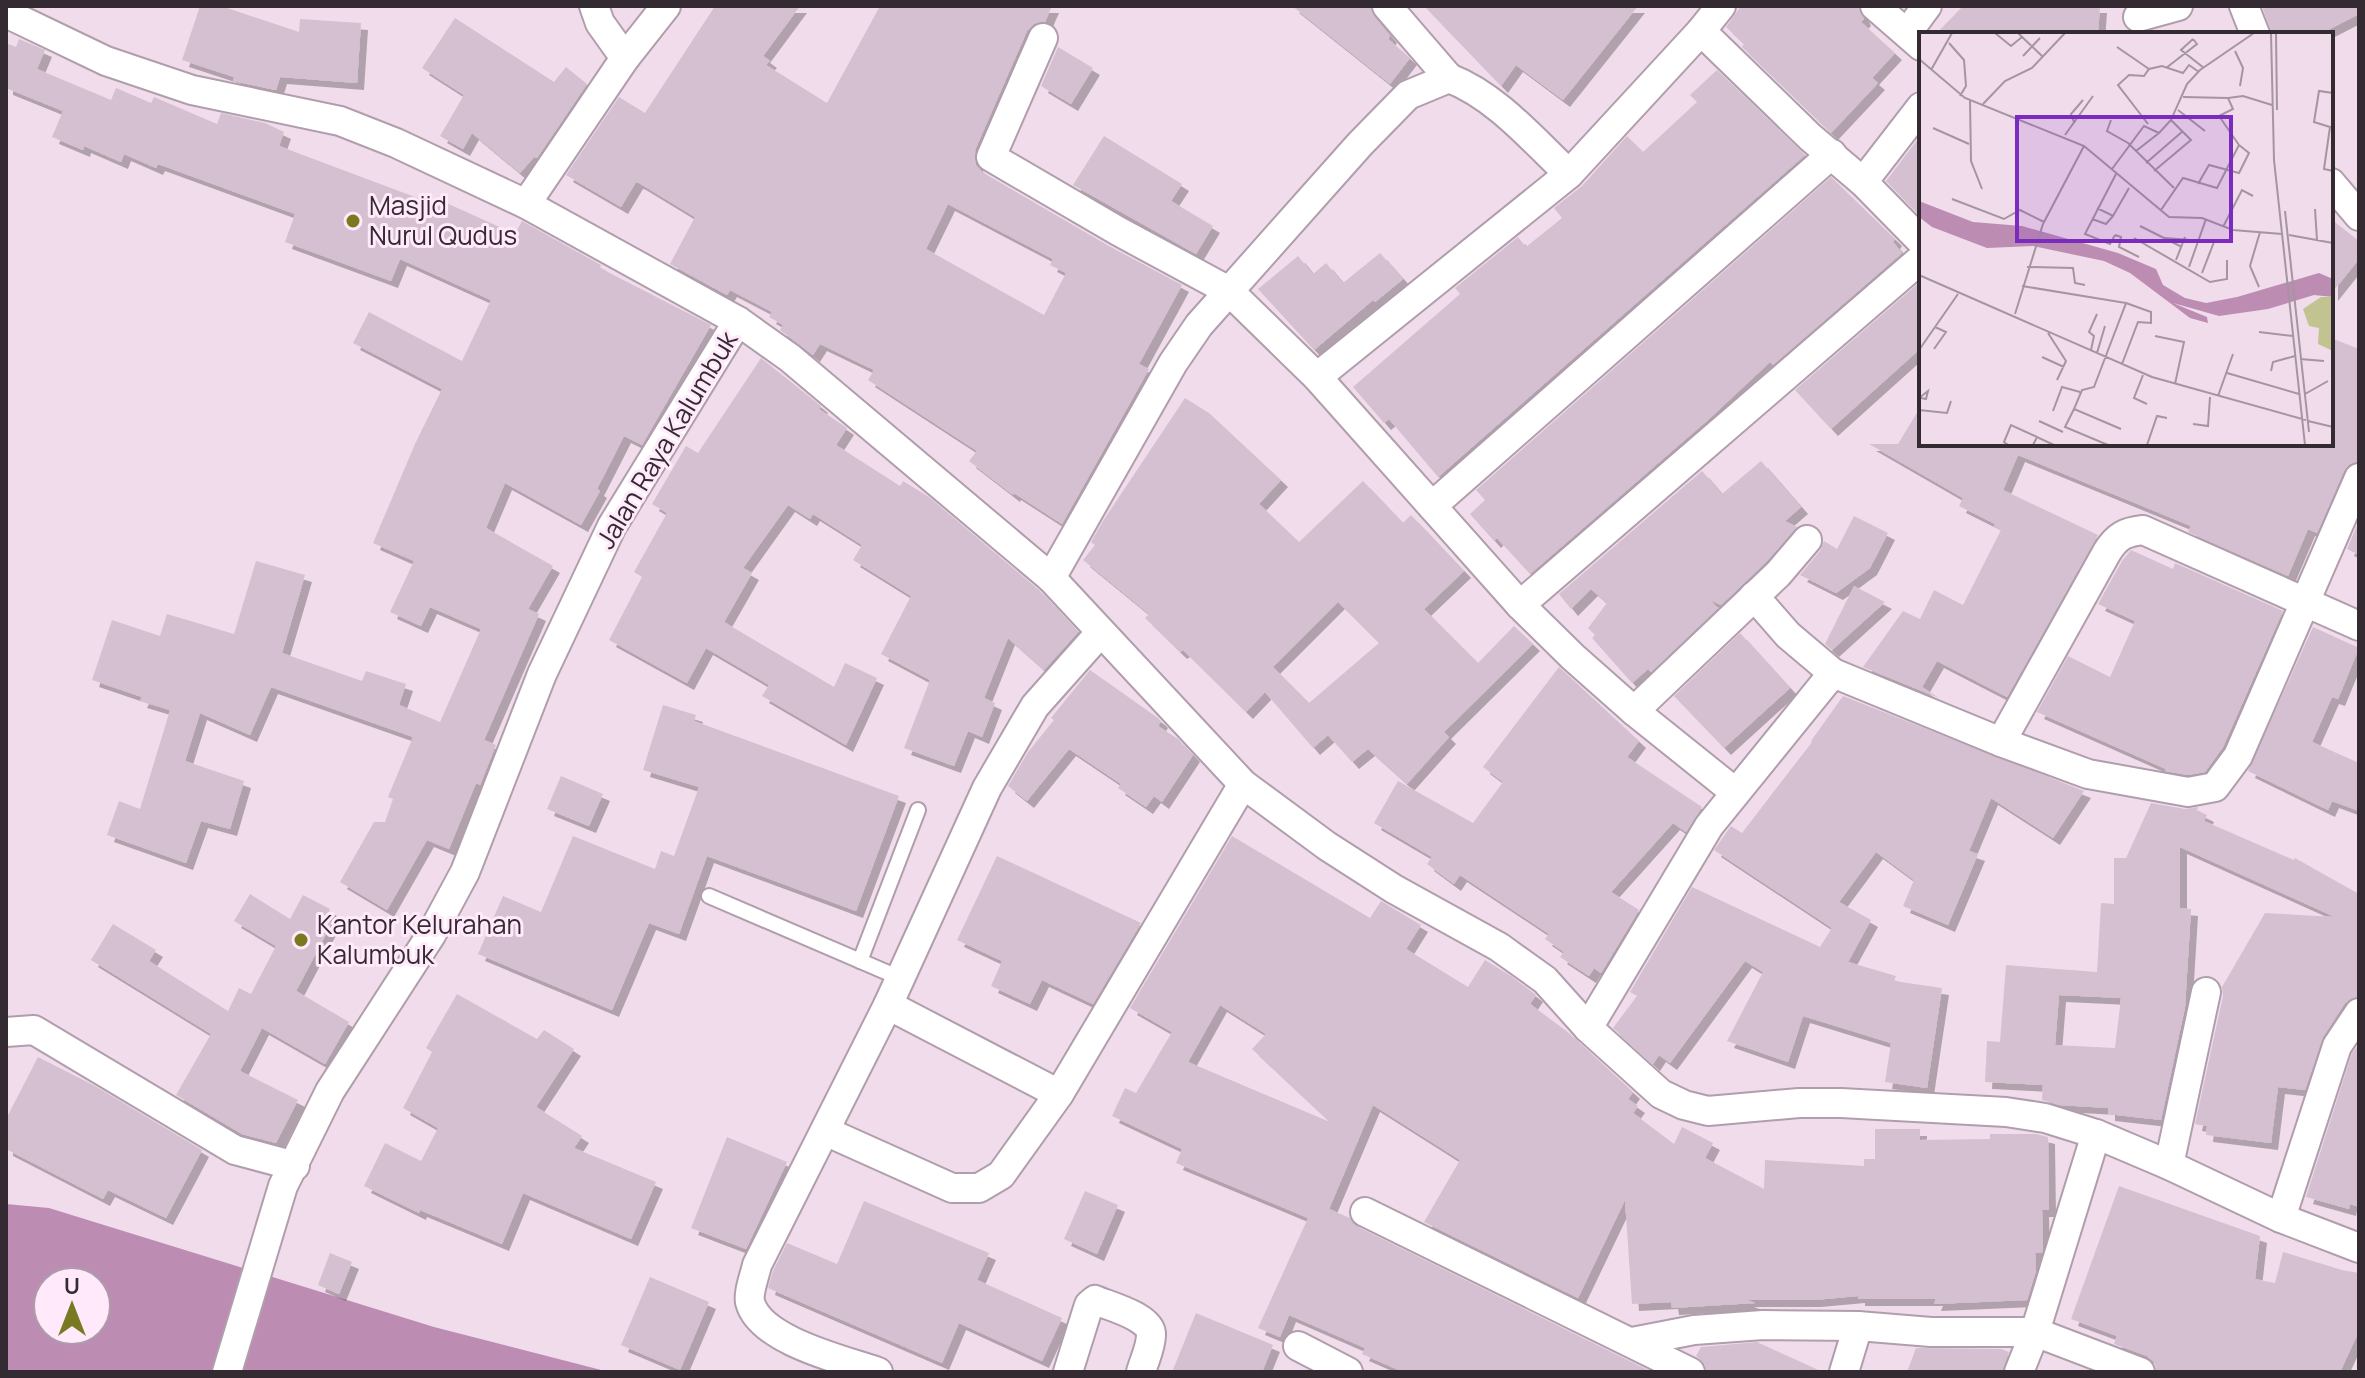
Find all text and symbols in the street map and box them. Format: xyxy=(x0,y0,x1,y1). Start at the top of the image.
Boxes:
inset map xyxy=(1919,32,2333,446)
place label: Masjid Nurul Qudus xyxy=(369,187,517,253)
marker: Masjid Nurul Qudus xyxy=(344,212,362,230)
street label: Jalan Raya Kalumbuk xyxy=(587,323,746,555)
place label: Kantor Kelurahan Kalumbuk xyxy=(317,906,522,972)
marker: Kantor Kelurahan Kalumbuk xyxy=(292,931,310,949)
north arrow xyxy=(32,1266,112,1346)
text: U xyxy=(64,1271,80,1301)

